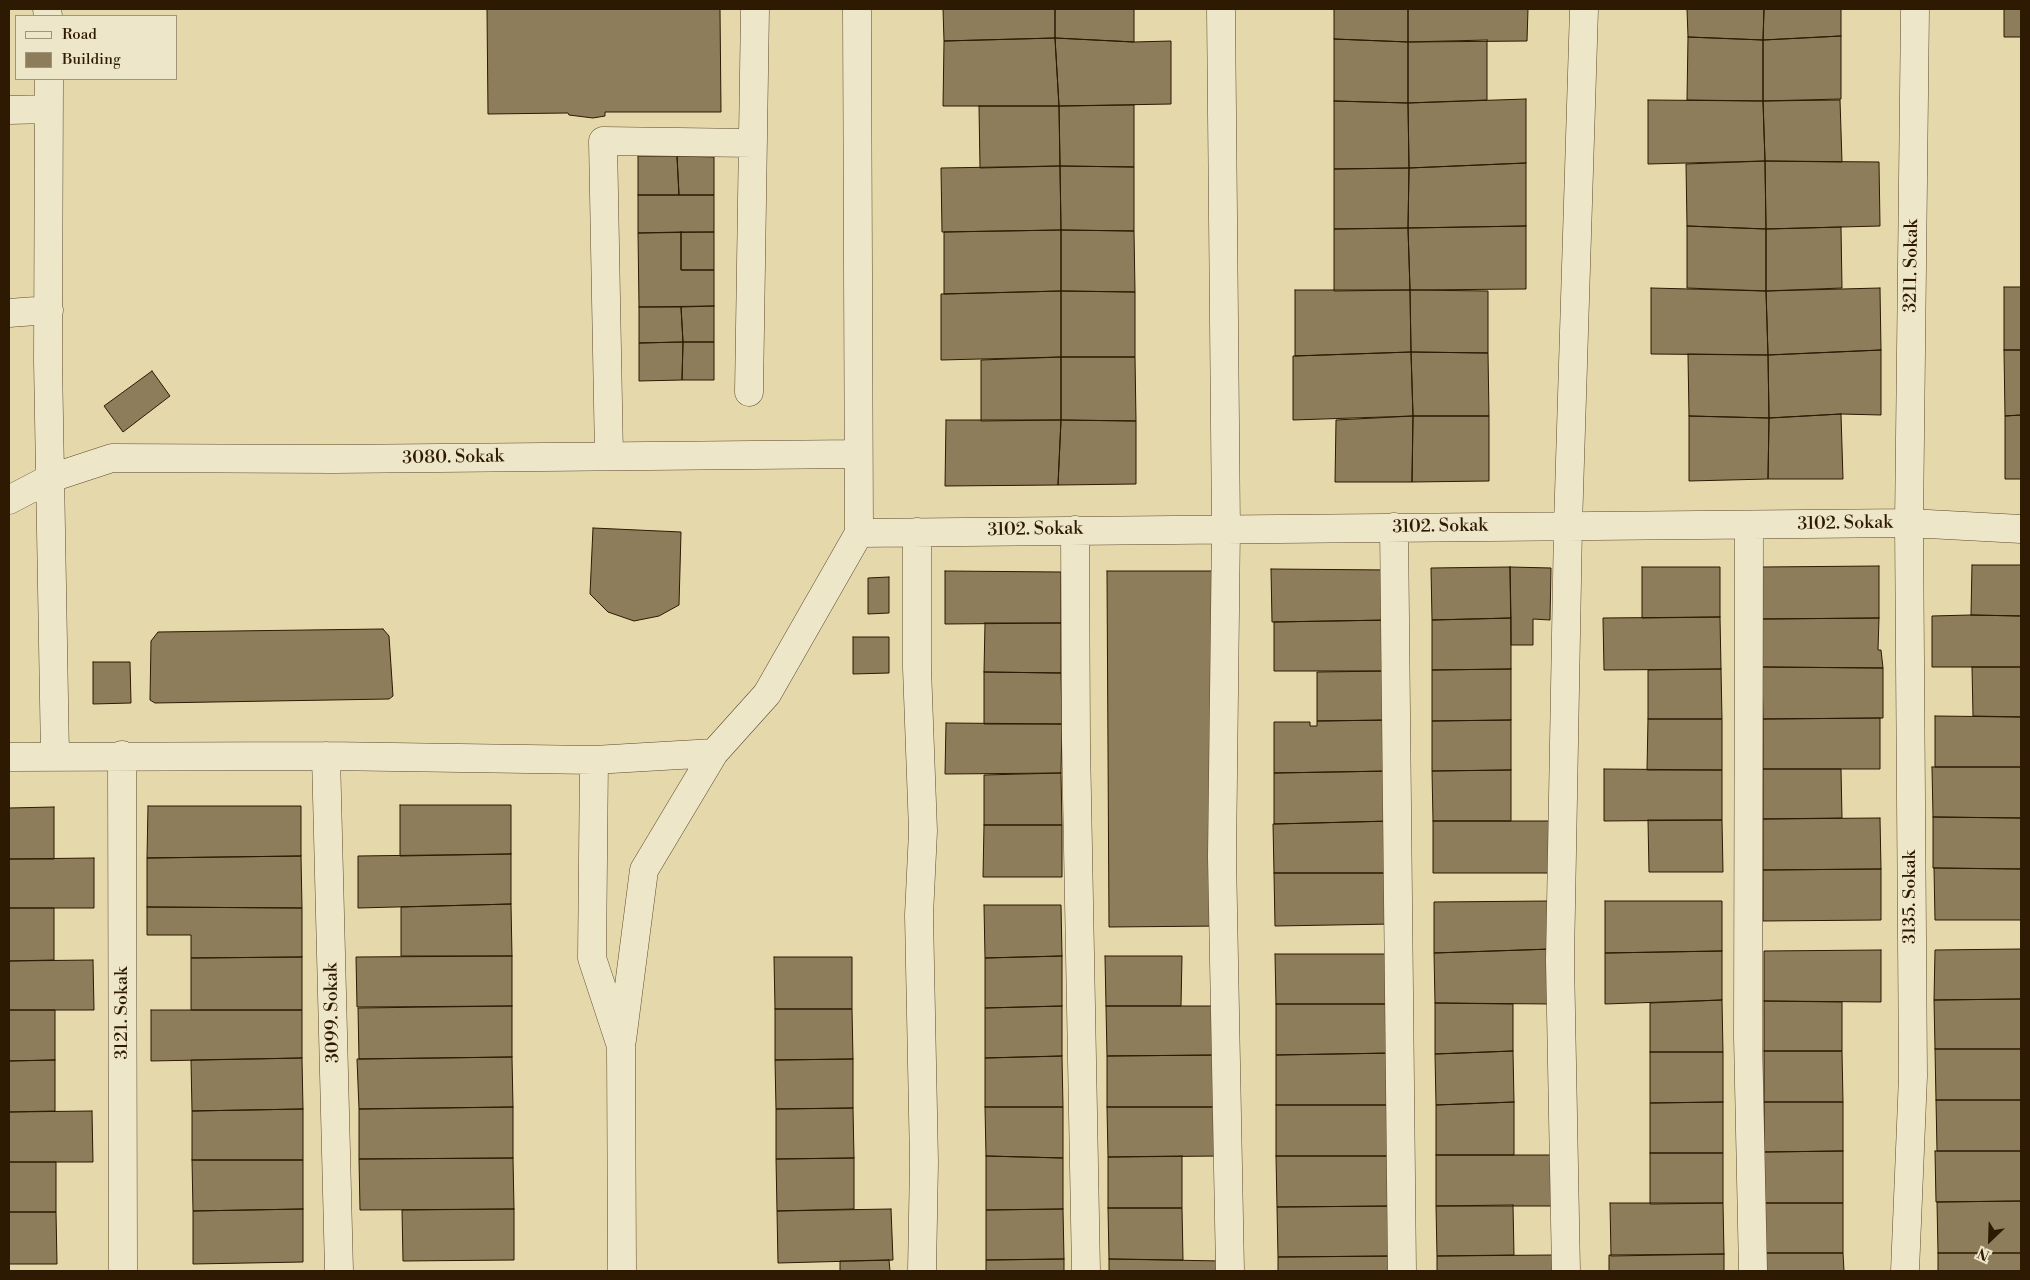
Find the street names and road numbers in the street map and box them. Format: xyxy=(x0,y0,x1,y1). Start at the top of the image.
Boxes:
street label: 3211. Sokak xyxy=(1900,219,1924,313)
street label: 3080. Sokak xyxy=(402,446,504,470)
street label: 3102. Sokak xyxy=(1797,512,1893,536)
street label: 3102. Sokak xyxy=(1392,515,1488,539)
street label: 3102. Sokak xyxy=(987,518,1083,542)
street label: 3135. Sokak xyxy=(1900,850,1922,944)
street label: 3099. Sokak xyxy=(321,963,345,1063)
street label: 3121. Sokak xyxy=(112,967,134,1059)

